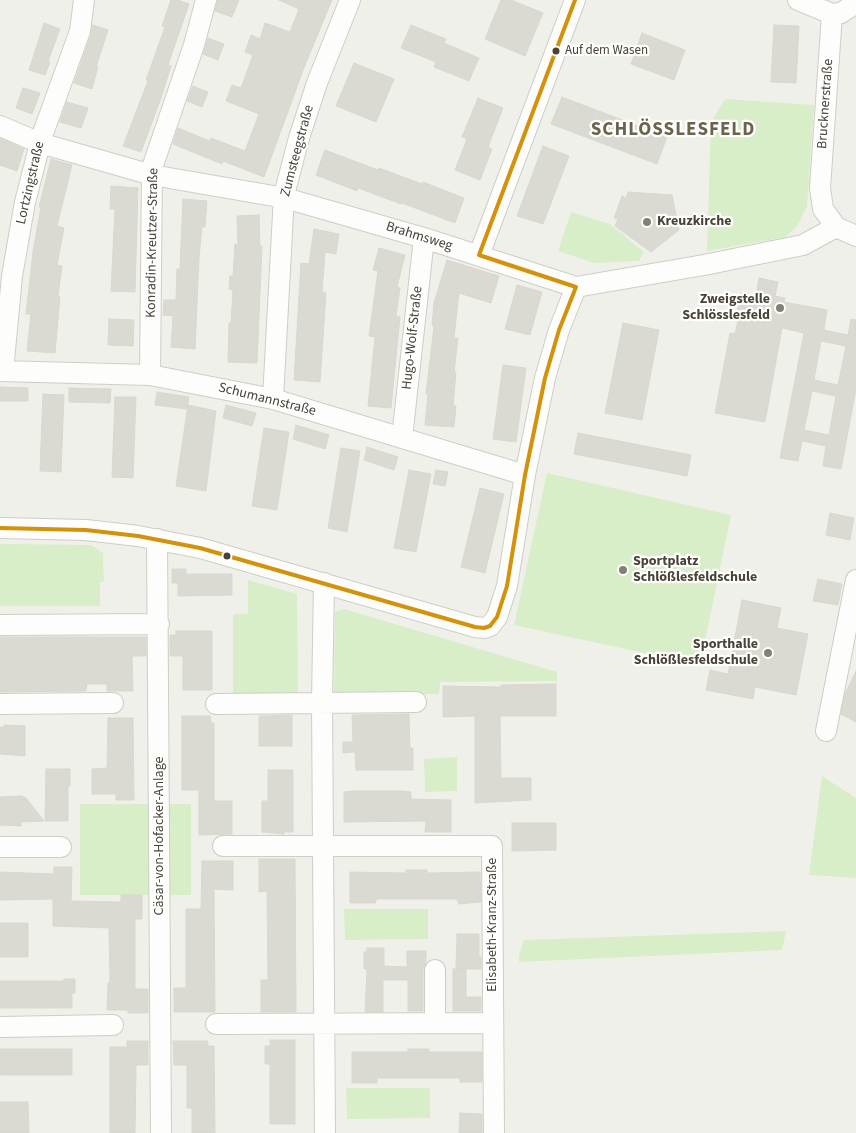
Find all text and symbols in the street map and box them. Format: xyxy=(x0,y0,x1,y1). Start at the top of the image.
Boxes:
place label: Auf dem Wasen xyxy=(565,43,648,59)
marker: Auf dem Wasen xyxy=(551,46,561,56)
street label: Brucknerstraße xyxy=(814,58,838,150)
street label: Zumsteegstraße xyxy=(278,103,318,199)
district label: SCHLÖSSLESFELD xyxy=(589,120,757,142)
street label: Lortzingstraße xyxy=(13,140,49,226)
street label: Konradin-Kreutzer-Straße xyxy=(143,168,163,318)
place label: Kreuzkirche xyxy=(657,214,731,230)
marker: Kreuzkirche xyxy=(641,216,653,228)
street label: Brahmsweg xyxy=(384,219,454,255)
street label: Hugo-Wolf-Straße xyxy=(399,285,427,391)
place label: Zweigstelle Schlösslesfeld xyxy=(682,292,770,324)
marker: Zweigstelle Schlösslesfeld xyxy=(774,302,786,314)
street label: Schumannstraße xyxy=(216,380,318,420)
unlabelled marker xyxy=(222,551,232,561)
place label: Sportplatz Schlößlesfeldschule xyxy=(633,554,757,586)
marker: Sportplatz Schlößlesfeldschule xyxy=(617,564,629,576)
place label: Sporthalle Schlößlesfeldschule xyxy=(634,637,758,670)
marker: Sporthalle Schlößlesfeldschule xyxy=(762,647,774,659)
street label: Cäsar-von-Hofacker-Anlage xyxy=(152,757,168,915)
street label: Elisabeth-Kranz-Straße xyxy=(485,858,501,992)

